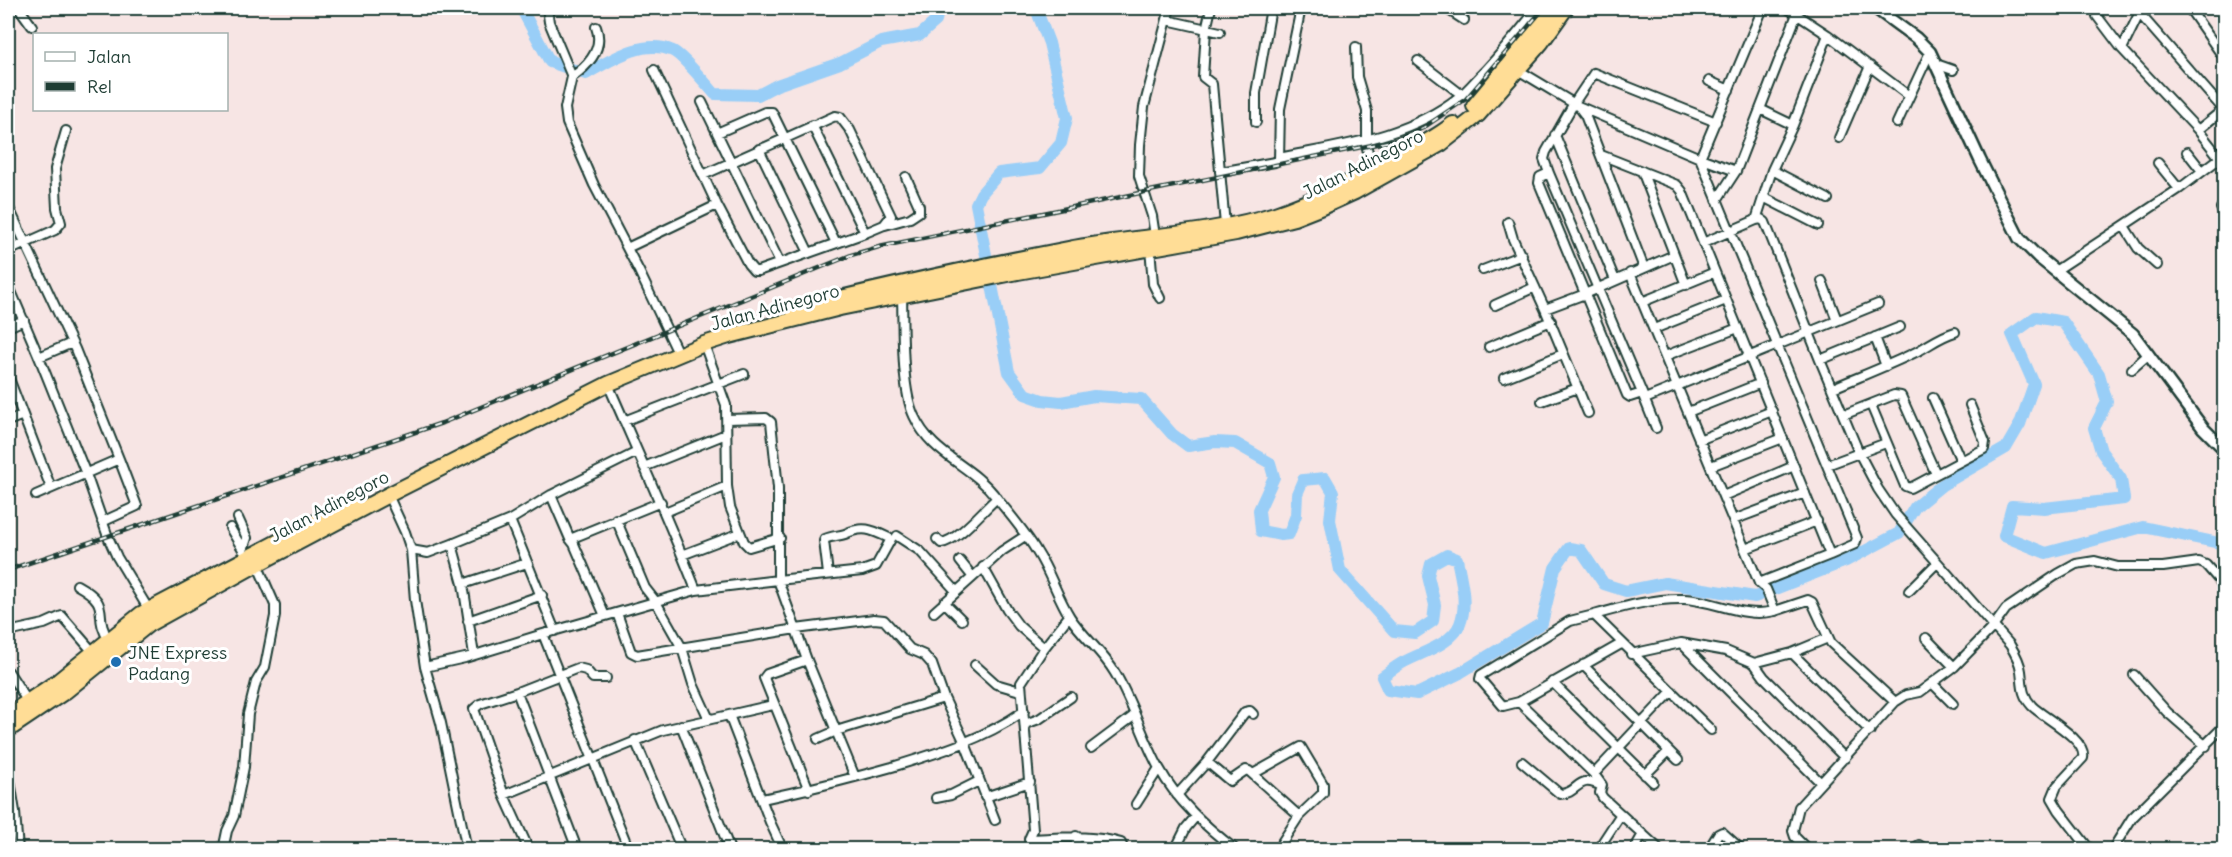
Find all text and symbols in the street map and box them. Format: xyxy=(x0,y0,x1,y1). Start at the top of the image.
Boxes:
legend xyxy=(33,33,228,111)
text: Jalan xyxy=(87,45,131,68)
text: Rel xyxy=(87,75,112,98)
street label: Jalan Adinegoro xyxy=(1299,124,1427,204)
street label: Jalan Adinegoro xyxy=(708,279,842,335)
street label: Jalan Adinegoro xyxy=(265,465,393,547)
place label: JNE Express Padang xyxy=(128,641,227,685)
marker: JNE Express Padang xyxy=(109,655,123,669)

